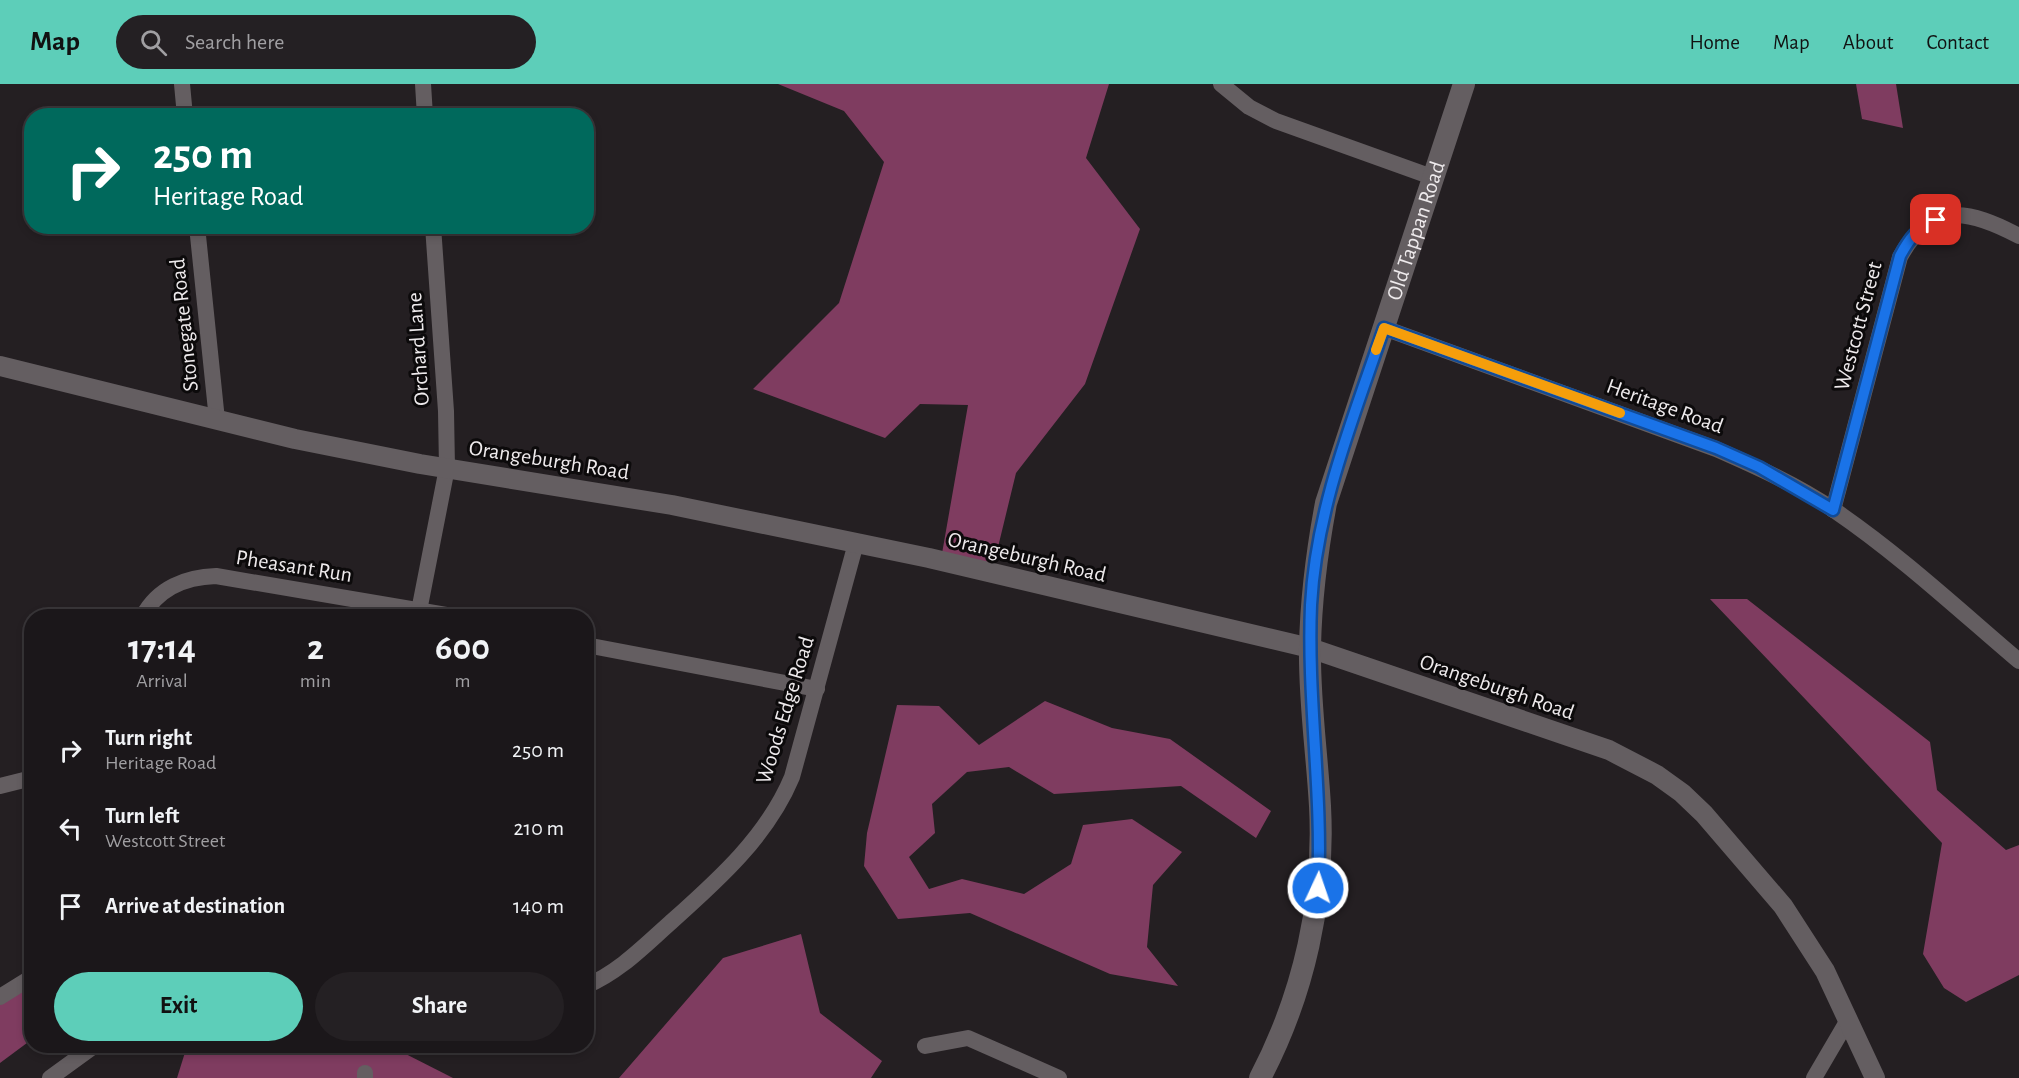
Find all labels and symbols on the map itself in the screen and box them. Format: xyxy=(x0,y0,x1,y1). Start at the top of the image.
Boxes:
street label: Old Tappan Road xyxy=(1383,158,1449,303)
pin xyxy=(1910,194,1961,245)
street label: Stonegate Road xyxy=(166,257,202,393)
street label: Westcott Street xyxy=(1830,259,1886,393)
street label: Orchard Lane xyxy=(403,292,433,406)
street label: Heritage Road xyxy=(1604,375,1726,437)
street label: Orangeburgh Road xyxy=(467,436,631,484)
street label: Orangeburgh Road xyxy=(946,528,1108,586)
street label: Pheasant Run xyxy=(234,546,354,586)
street label: Woods Edge Road xyxy=(752,634,818,786)
street label: Orangeburgh Road xyxy=(1417,650,1577,724)
position arrow xyxy=(1286,856,1350,920)

